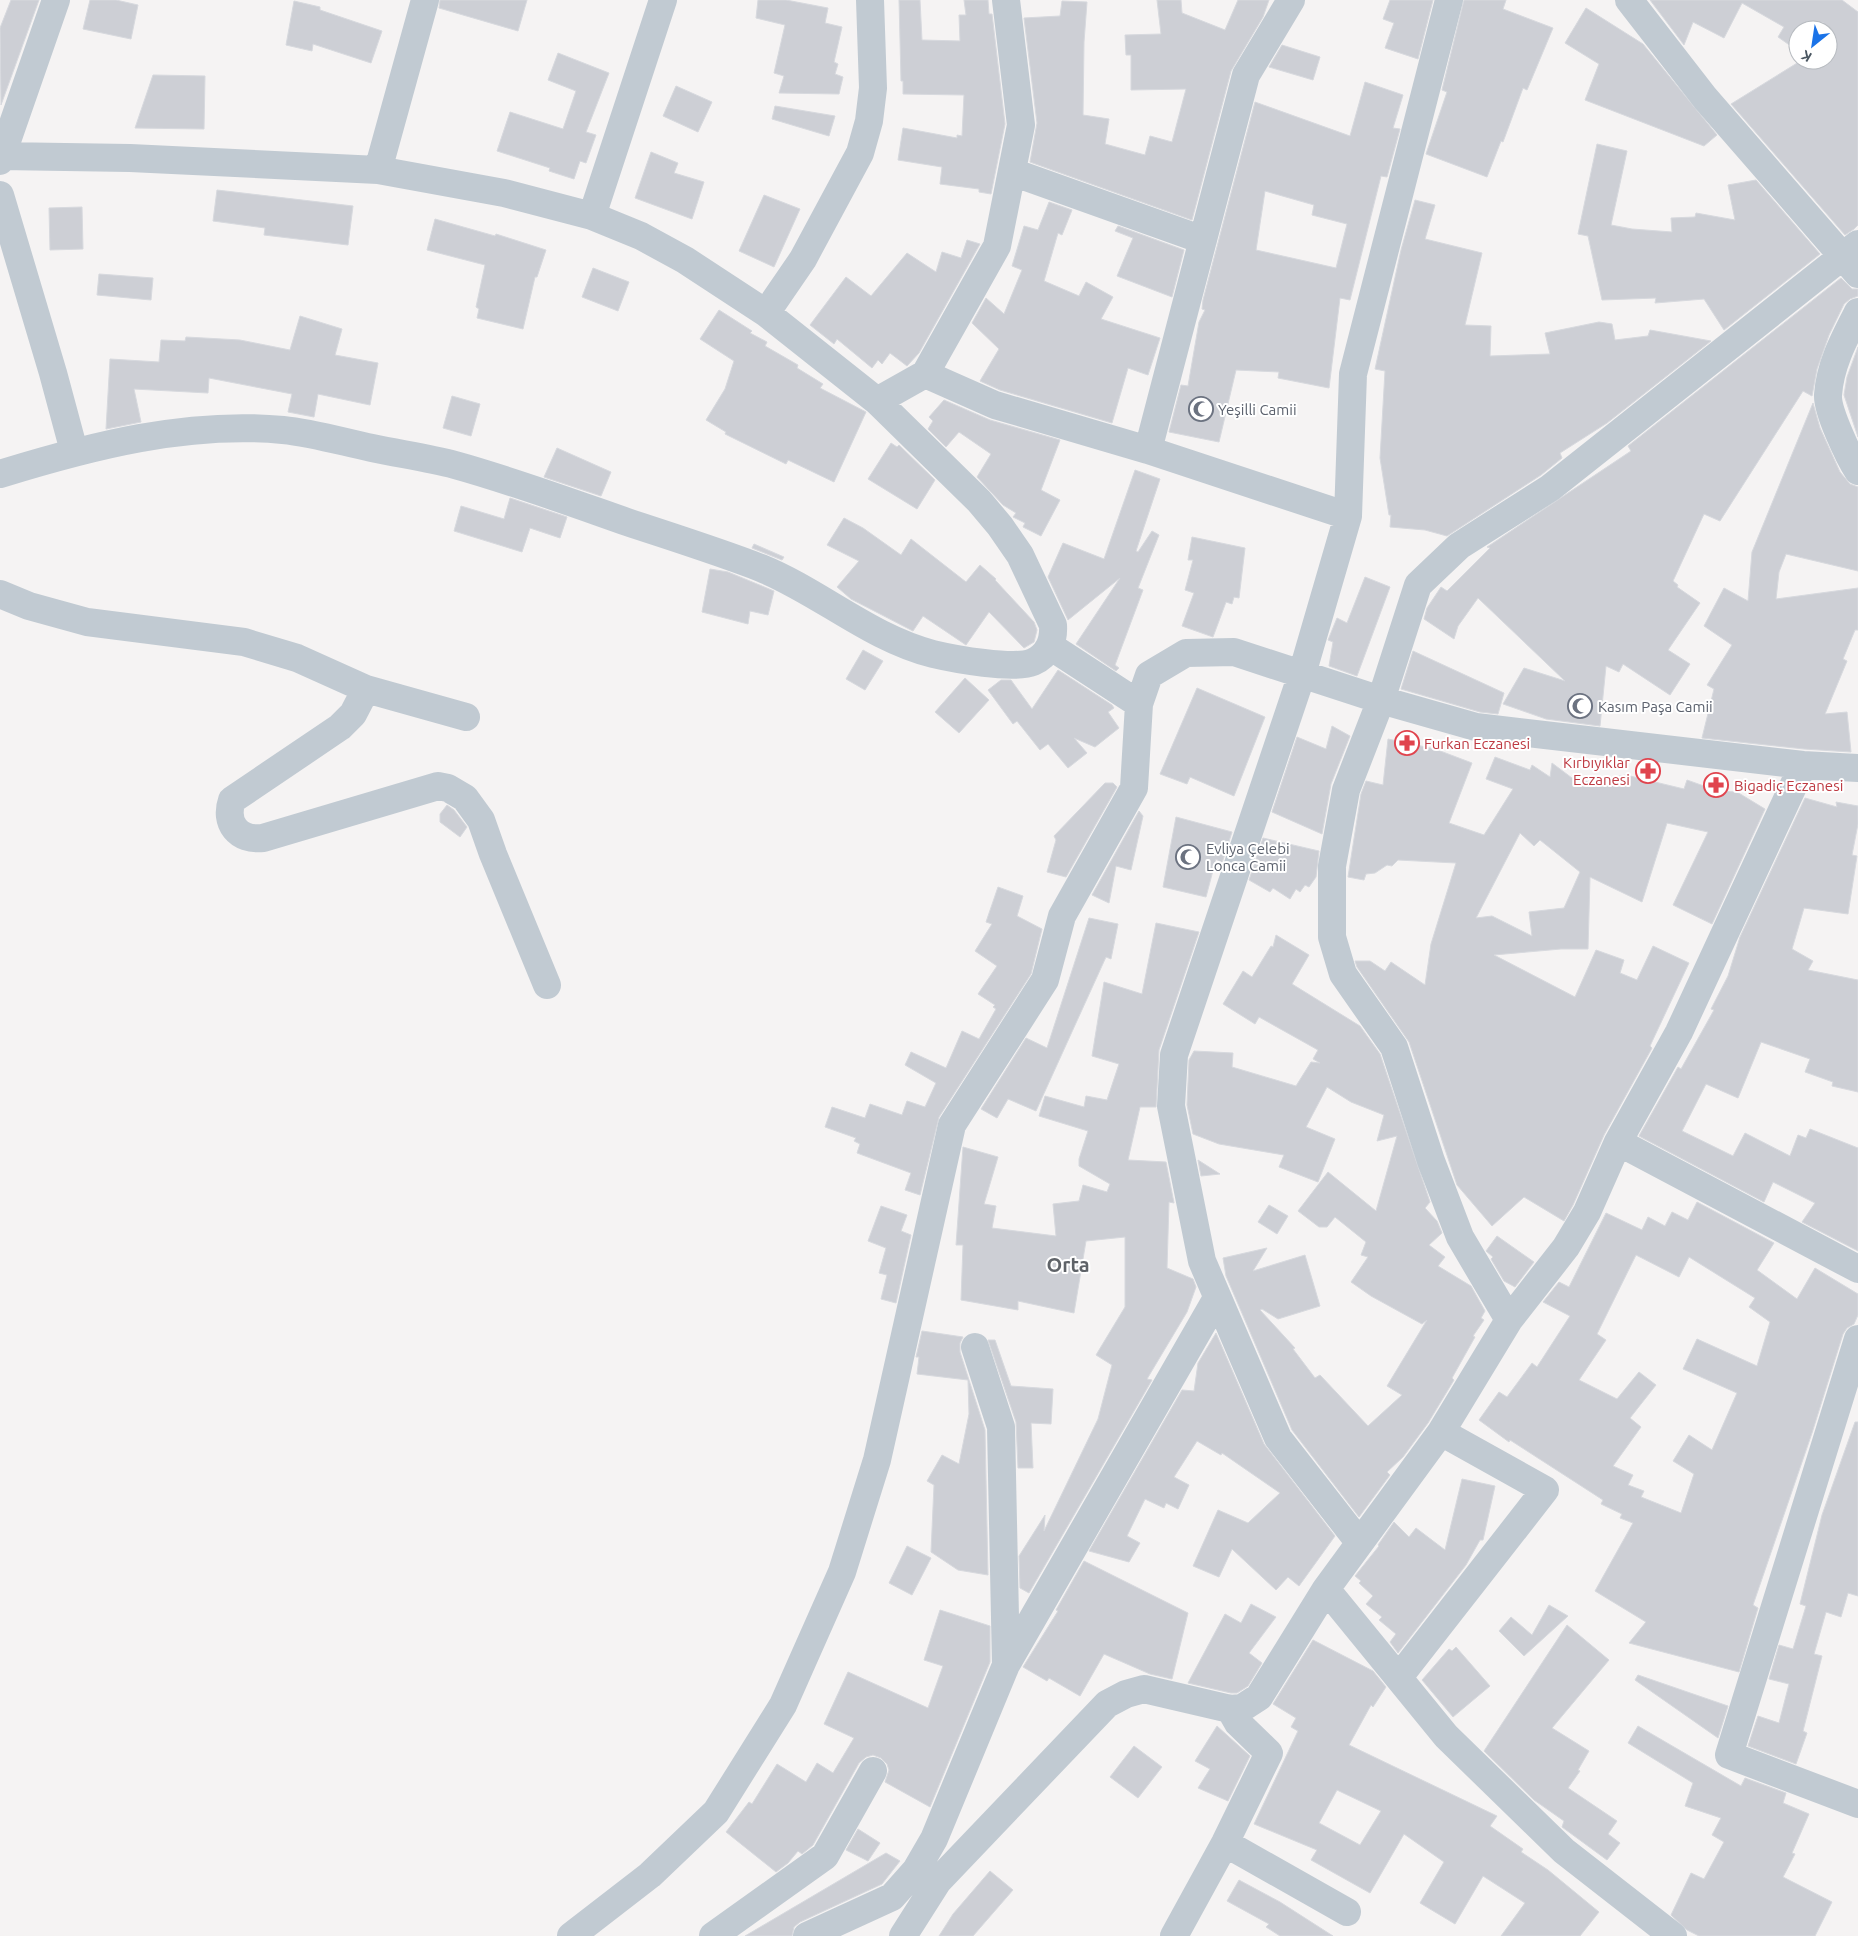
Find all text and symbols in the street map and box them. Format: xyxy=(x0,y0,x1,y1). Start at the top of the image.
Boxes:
north arrow xyxy=(1788,20,1838,70)
text: K xyxy=(1798,47,1815,66)
mosque icon: Yeşilli Camii xyxy=(1188,396,1214,422)
place label: Yeşilli Camii xyxy=(1218,401,1297,418)
mosque icon: Kasım Paşa Camii xyxy=(1567,693,1593,719)
place label: Kasım Paşa Camii xyxy=(1598,698,1713,715)
pharmacy icon: Furkan Eczanesi xyxy=(1394,730,1420,756)
place label: Furkan Eczanesi xyxy=(1424,735,1530,752)
place label: Kırbıyıklar Eczanesi xyxy=(1563,754,1630,788)
pharmacy icon: Kırbıyıklar Eczanesi xyxy=(1635,758,1661,784)
pharmacy icon: Bigadiç Eczanesi xyxy=(1703,772,1729,798)
place label: Bigadiç Eczanesi xyxy=(1734,777,1843,794)
place label: Evliya Çelebi Lonca Camii xyxy=(1206,840,1290,874)
mosque icon: Evliya Çelebi Lonca Camii xyxy=(1175,844,1201,870)
district label: Orta xyxy=(1046,1253,1090,1276)

